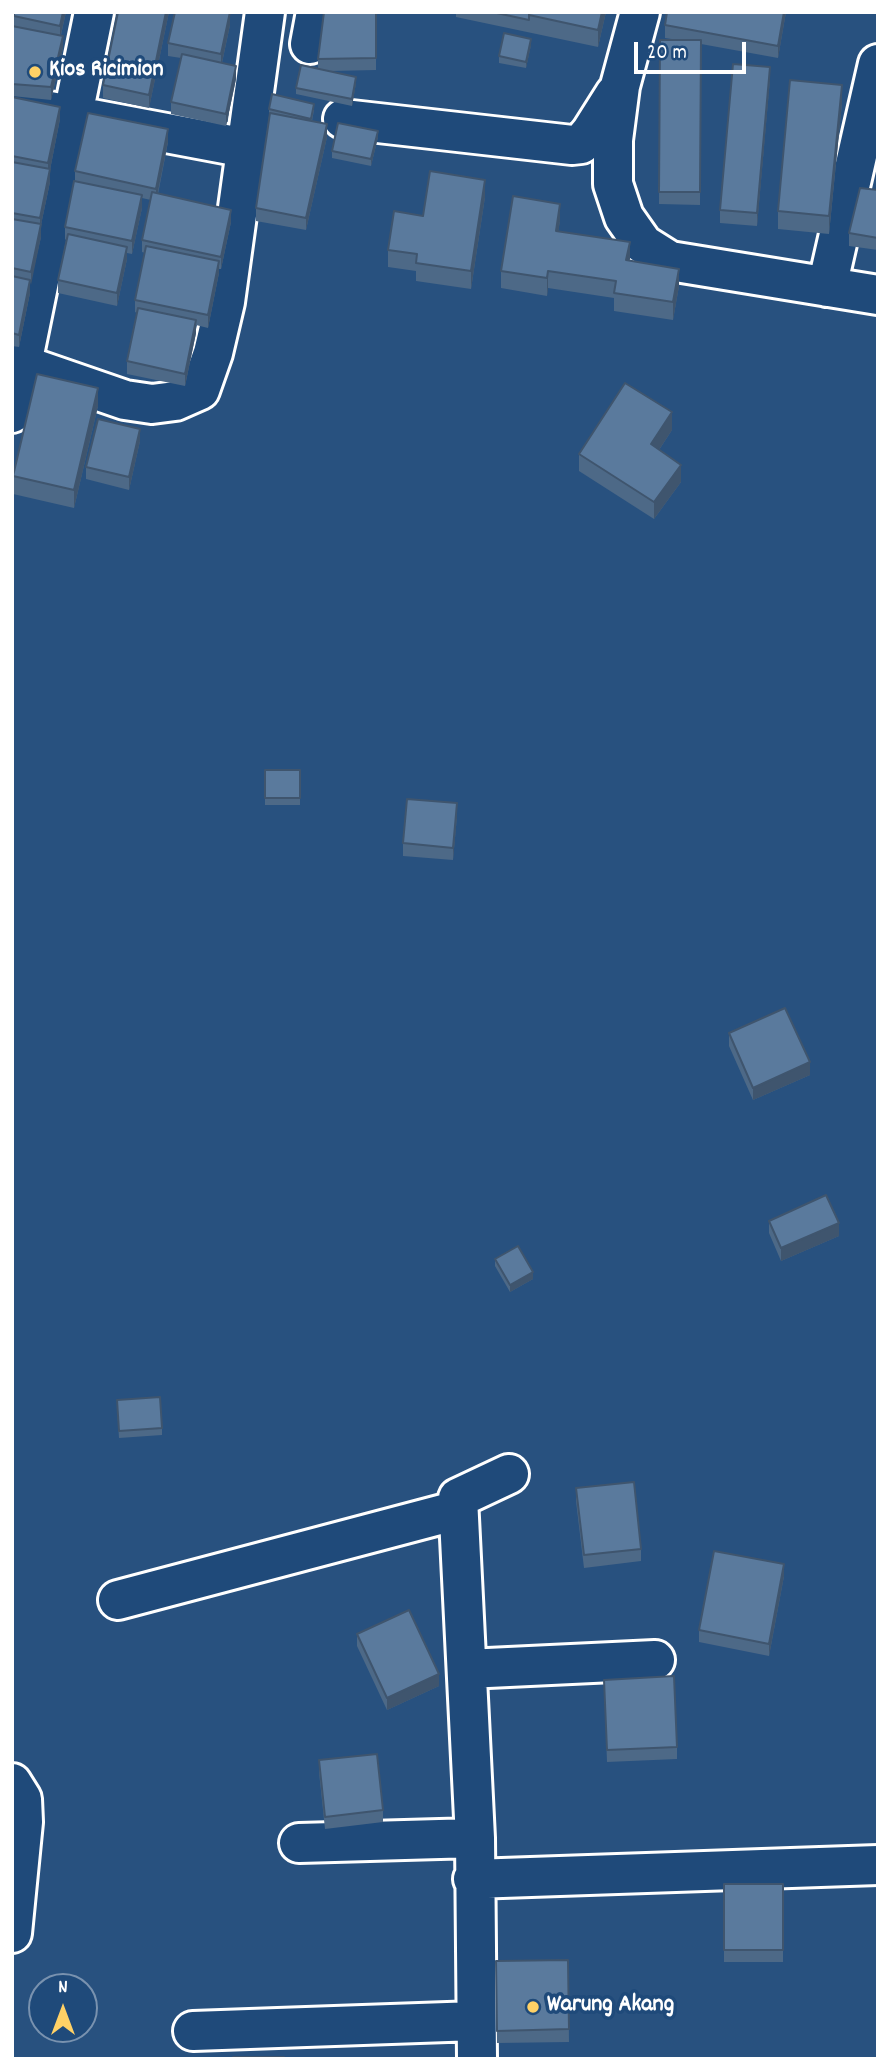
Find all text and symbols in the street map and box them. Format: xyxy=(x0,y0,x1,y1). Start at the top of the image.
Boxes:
scale bar xyxy=(638,28,750,72)
text: 20 m xyxy=(647,39,687,69)
place label: Kios Ricimion xyxy=(49,58,164,86)
marker: Kios Ricimion xyxy=(27,64,43,80)
north arrow xyxy=(28,1973,98,2043)
text: N xyxy=(58,1975,68,2002)
place label: Warung Akang xyxy=(547,1993,674,2021)
marker: Warung Akang xyxy=(525,1999,541,2015)

